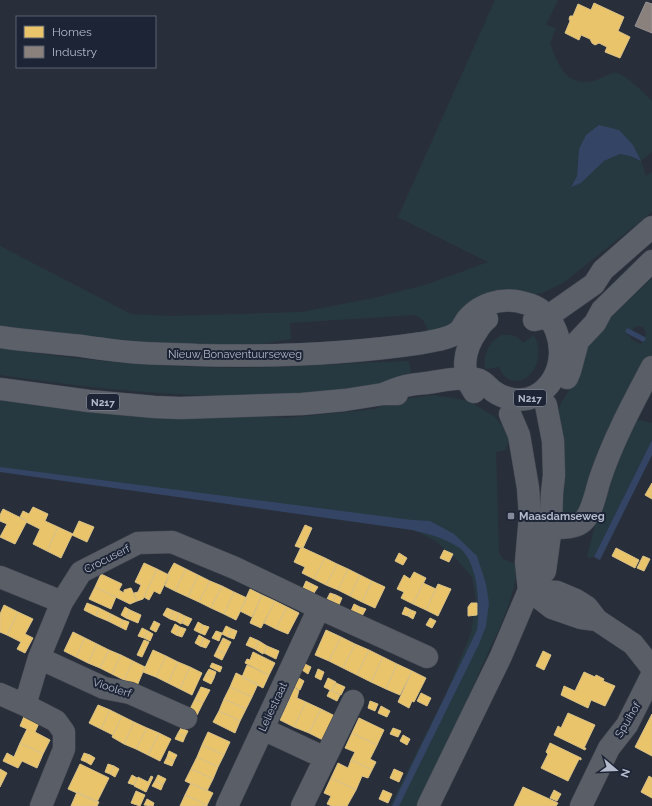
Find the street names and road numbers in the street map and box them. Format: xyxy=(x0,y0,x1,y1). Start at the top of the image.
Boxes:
street label: Nieuw Bonaventuurseweg xyxy=(168,348,302,361)
road number: N217 xyxy=(514,390,546,406)
road number: N217 xyxy=(87,394,119,410)
street label: Crocuserf xyxy=(82,542,132,576)
street label: Vioolerf xyxy=(91,676,133,700)
street label: Leliestraat xyxy=(256,680,290,734)
street label: Spuihof xyxy=(612,700,644,740)

